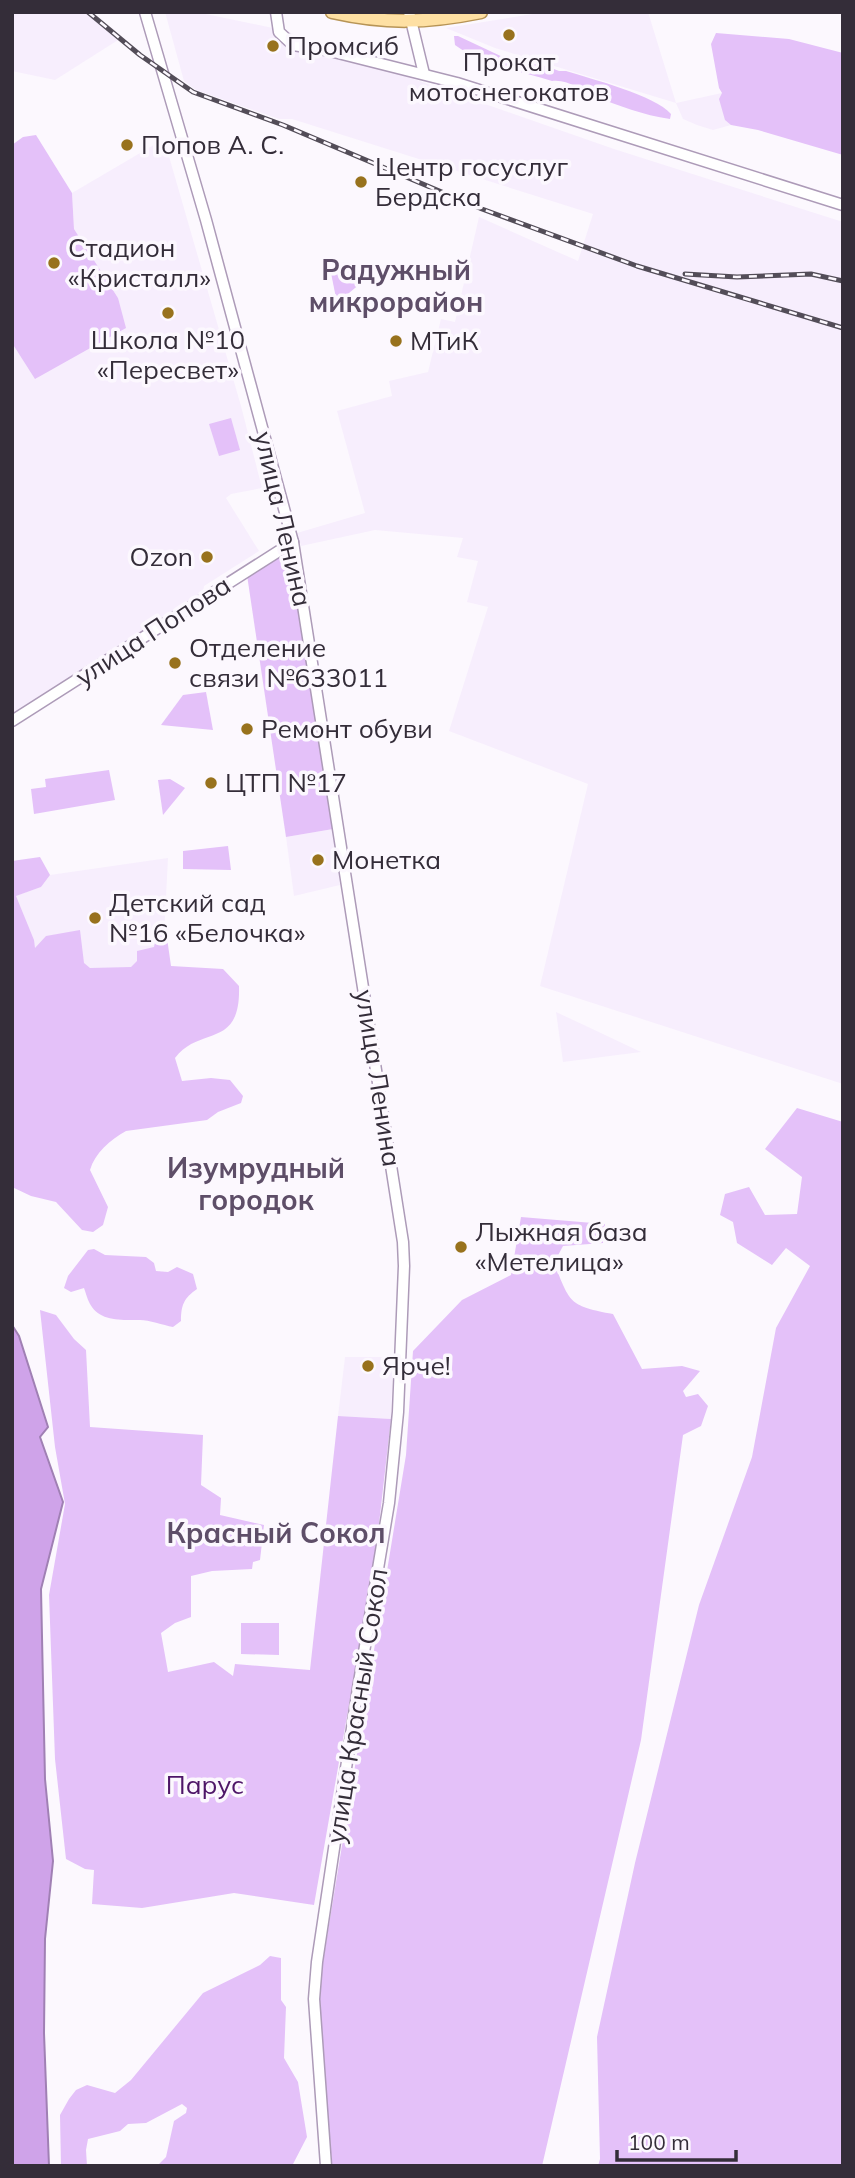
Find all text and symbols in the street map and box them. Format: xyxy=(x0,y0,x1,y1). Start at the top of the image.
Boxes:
marker: Прокат мотоснегокатов xyxy=(501,27,517,43)
place label: Промсиб xyxy=(287,29,399,62)
marker: Промсиб xyxy=(265,38,281,54)
place label: Прокат мотоснегокатов xyxy=(409,45,609,108)
place label: Попов А. С. xyxy=(141,128,284,161)
marker: Попов А. С. xyxy=(119,137,135,153)
place label: Центр госуслуг Бердска xyxy=(375,150,568,213)
marker: Центр госуслуг Бердска xyxy=(353,174,369,190)
place label: Стадион «Кристалл» xyxy=(68,231,211,294)
district label: Радужный микрорайон xyxy=(309,252,483,319)
marker: Стадион «Кристалл» xyxy=(46,255,62,271)
marker: Школа №10 «Пересвет» xyxy=(160,305,176,321)
place label: Школа №10 «Пересвет» xyxy=(91,323,245,386)
place label: МТиК xyxy=(410,324,479,357)
marker: МТиК xyxy=(388,333,404,349)
street label: улица Ленина xyxy=(247,428,320,610)
place label: Ozon xyxy=(130,540,193,573)
marker: Ozon xyxy=(199,549,215,565)
street label: улица Попова xyxy=(69,568,237,693)
place label: Отделение связи №633011 xyxy=(189,631,388,694)
marker: Отделение связи №633011 xyxy=(167,655,183,671)
place label: Ремонт обуви xyxy=(261,712,433,745)
marker: Ремонт обуви xyxy=(239,721,255,737)
place label: ЦТП №17 xyxy=(225,766,347,799)
marker: ЦТП №17 xyxy=(203,775,219,791)
place label: Монетка xyxy=(332,843,441,876)
marker: Монетка xyxy=(310,852,326,868)
place label: Детский сад №16 «Белочка» xyxy=(109,886,305,949)
marker: Детский сад №16 «Белочка» xyxy=(87,910,103,926)
street label: улица Ленина xyxy=(348,987,409,1169)
district label: Изумрудный городок xyxy=(167,1150,345,1217)
place label: Лыжная база «Метелица» xyxy=(475,1215,648,1278)
marker: Лыжная база «Метелица» xyxy=(453,1239,469,1255)
place label: Ярче! xyxy=(382,1349,451,1382)
marker: Ярче! xyxy=(360,1358,376,1374)
district label: Красный Сокол xyxy=(166,1515,386,1550)
street label: улица Красный Сокол xyxy=(318,1566,395,1846)
park label: Парус xyxy=(166,1768,244,1801)
scale bar xyxy=(617,2118,736,2162)
text: 100 m xyxy=(628,2129,690,2155)

